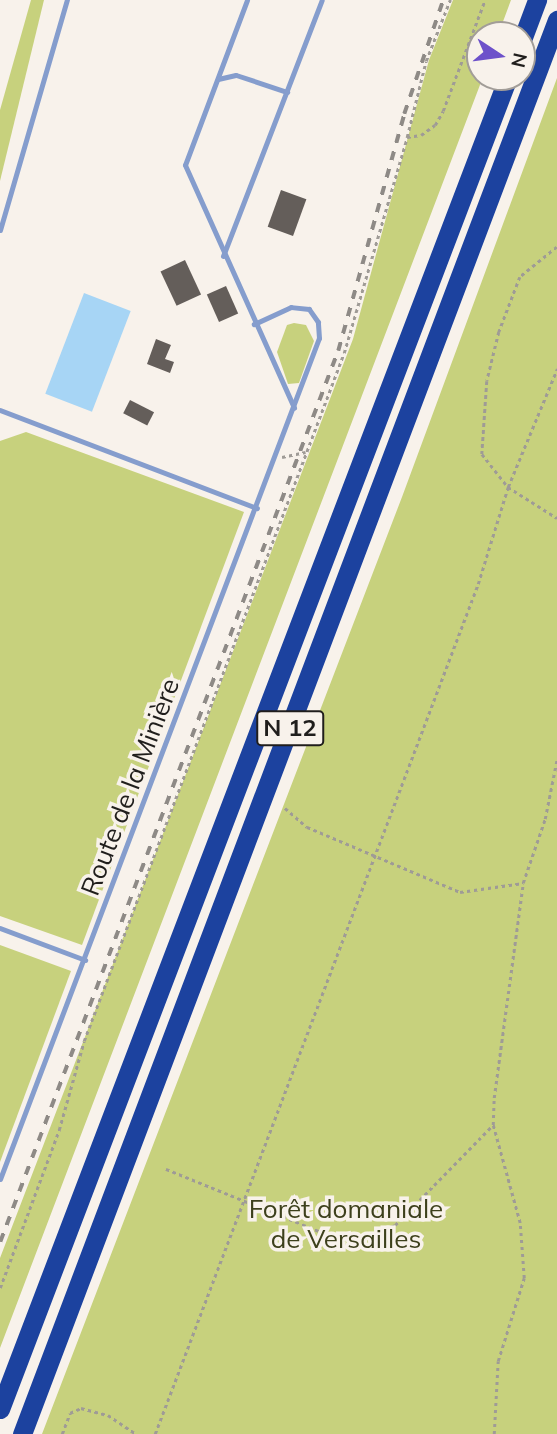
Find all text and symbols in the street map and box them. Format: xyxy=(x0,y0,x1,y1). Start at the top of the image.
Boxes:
north arrow xyxy=(466,21,536,91)
text: N xyxy=(506,51,533,70)
street label: Route de la Minière xyxy=(74,674,186,900)
road number: N 12 xyxy=(255,708,325,748)
park label: Forêt domaniale de Versailles xyxy=(249,1193,443,1254)

